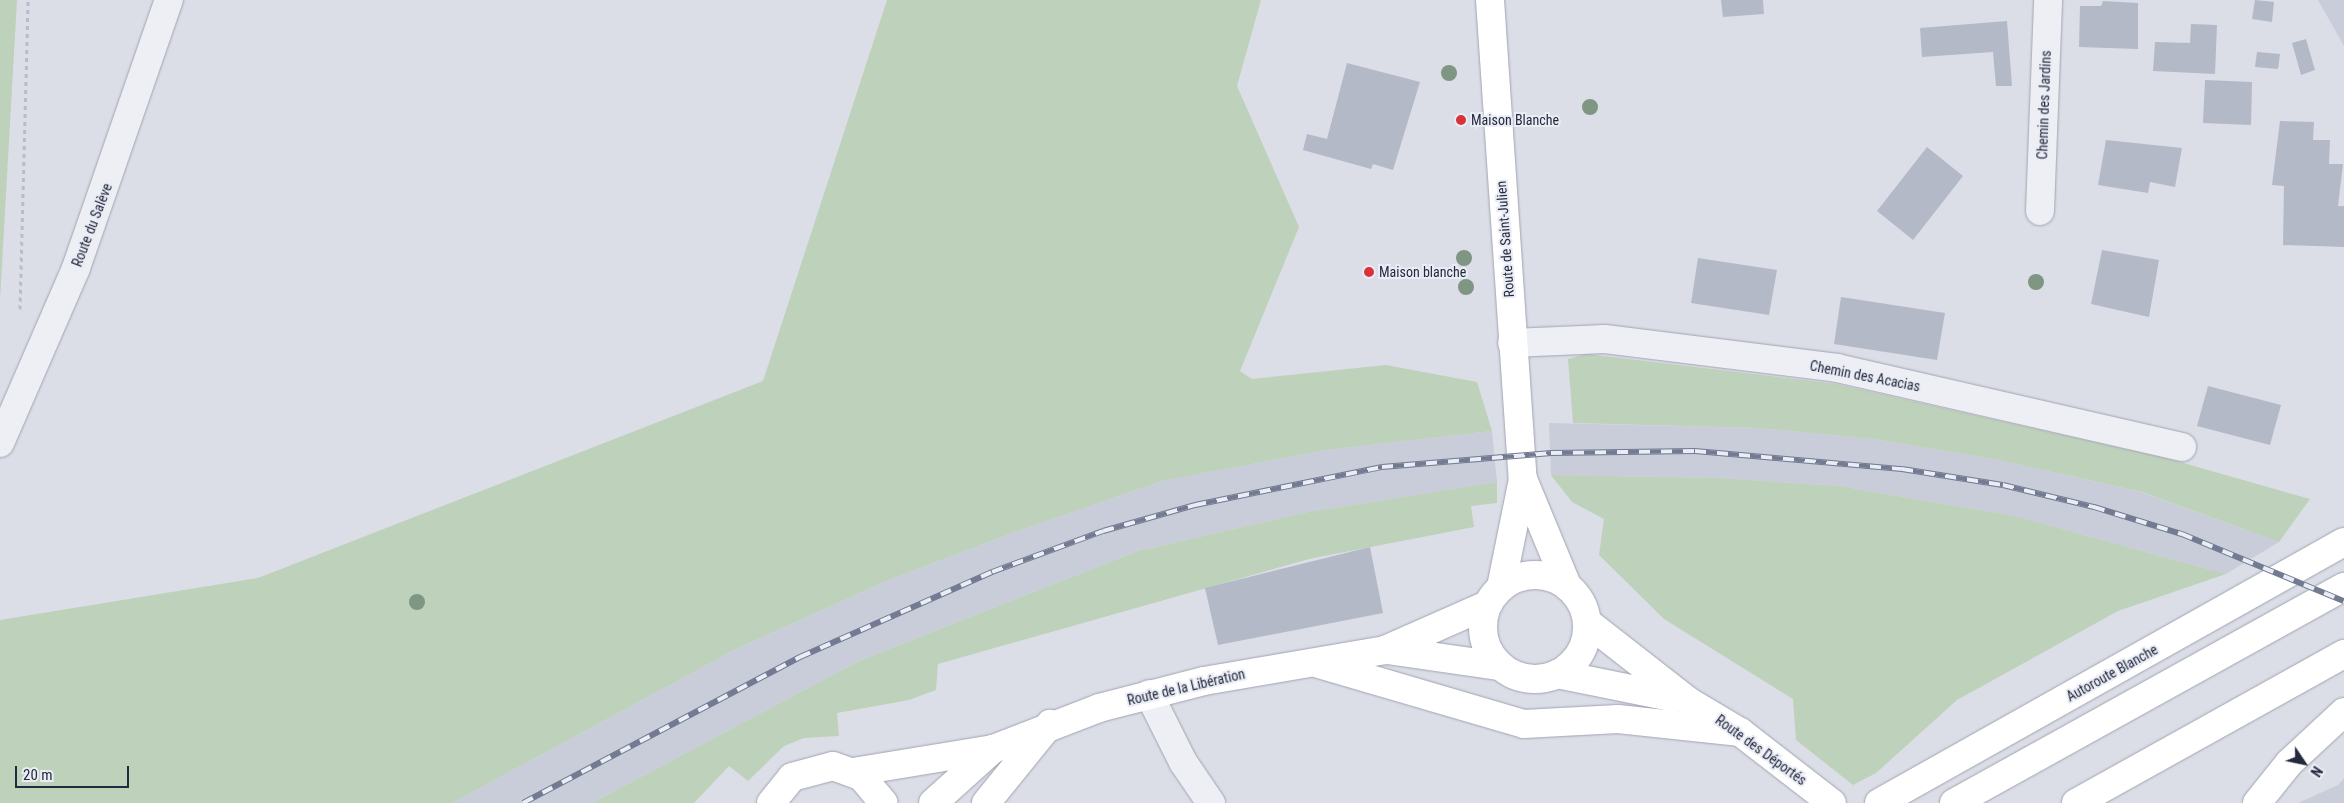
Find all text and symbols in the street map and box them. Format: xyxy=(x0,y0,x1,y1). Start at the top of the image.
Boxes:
street label: Chemin des Jardins xyxy=(2034,50,2054,160)
place label: Maison Blanche xyxy=(1471,112,1559,128)
marker: Maison Blanche xyxy=(1455,114,1467,126)
street label: Route de Saint-Julien xyxy=(1493,180,1517,298)
street label: Route du Salève xyxy=(68,181,116,269)
place label: Maison blanche xyxy=(1379,264,1466,280)
marker: Maison blanche xyxy=(1363,266,1375,278)
street label: Chemin des Acacias xyxy=(1808,357,1922,395)
street label: Autoroute Blanche xyxy=(2063,641,2161,705)
street label: Route de la Libération xyxy=(1126,665,1246,709)
street label: Route des Déportés xyxy=(1712,711,1810,789)
north arrow xyxy=(2279,738,2329,788)
scale bar xyxy=(18,756,131,788)
text: N xyxy=(2307,763,2325,779)
text: 20 m xyxy=(23,766,53,784)

